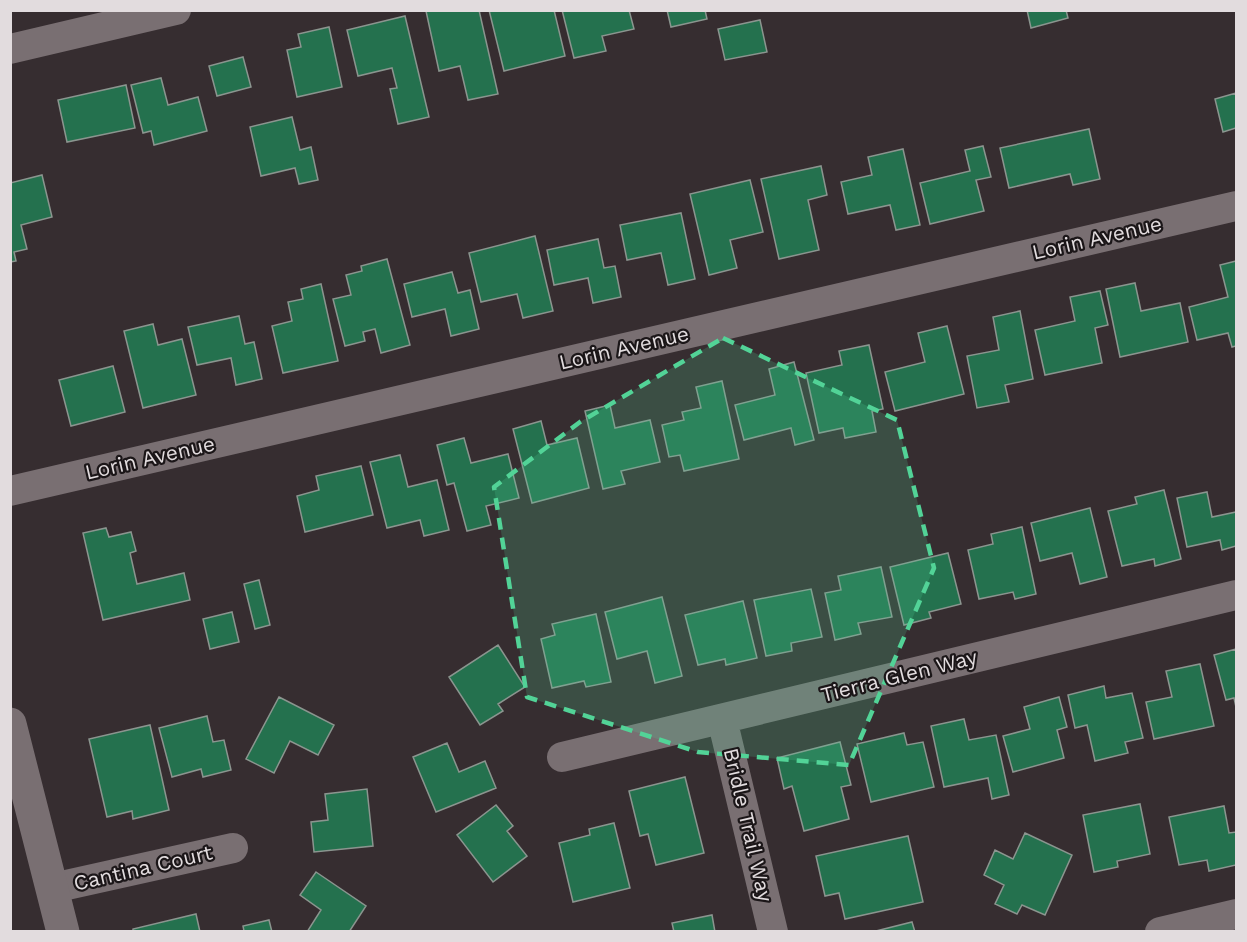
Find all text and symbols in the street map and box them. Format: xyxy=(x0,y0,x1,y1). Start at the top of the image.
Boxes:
street label: Lorin Avenue xyxy=(1029,210,1164,265)
street label: Lorin Avenue xyxy=(556,320,691,375)
street label: Lorin Avenue xyxy=(82,430,217,485)
street label: Tierra Glen Way xyxy=(818,644,980,707)
street label: Bridle Trail Way xyxy=(719,746,778,904)
street label: Cantina Court xyxy=(71,839,215,896)

